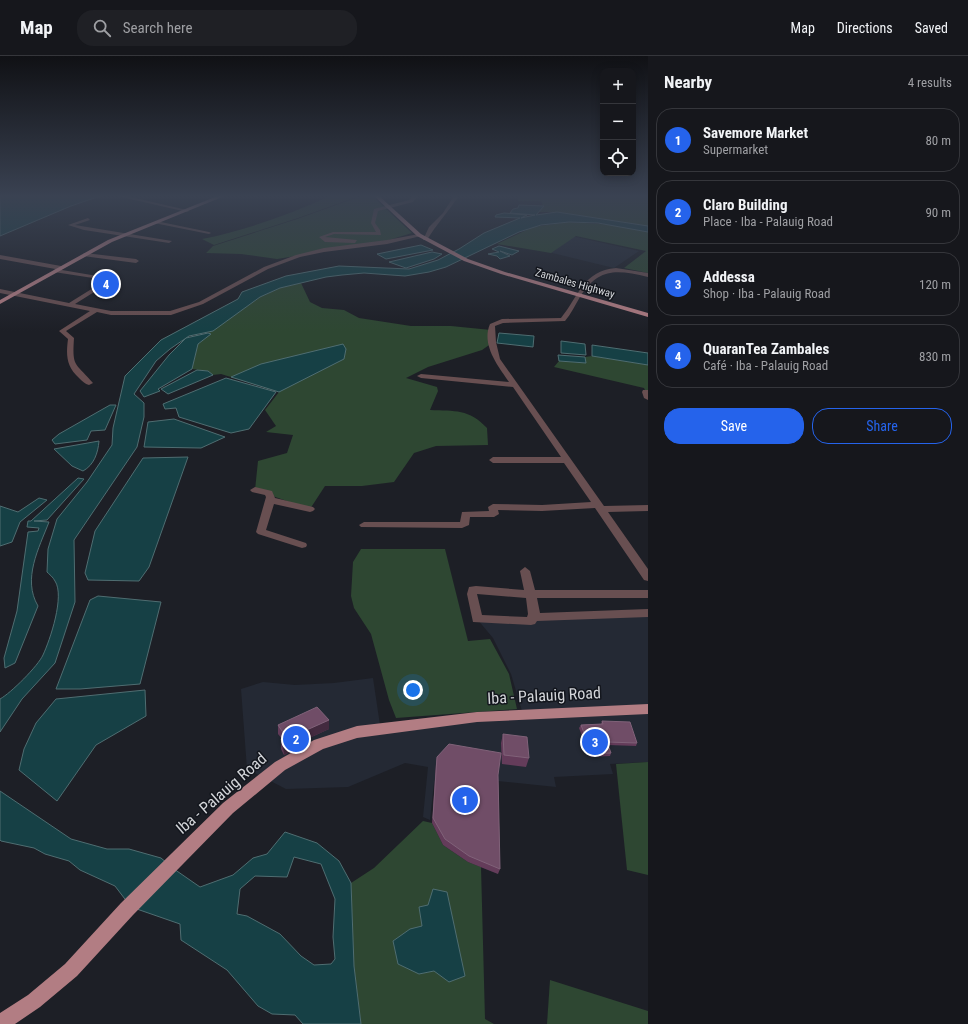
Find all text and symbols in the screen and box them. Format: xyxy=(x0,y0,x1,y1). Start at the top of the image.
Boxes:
search box xyxy=(77,10,357,46)
text: Map xyxy=(20,16,53,39)
icon: search xyxy=(91,17,113,39)
text: Search here xyxy=(123,19,193,37)
text: Map xyxy=(791,20,815,36)
text: Directions xyxy=(837,20,893,36)
text: Saved xyxy=(915,20,948,36)
map controls xyxy=(600,68,636,176)
button: + xyxy=(600,68,636,104)
text: Nearby xyxy=(664,72,712,92)
text: 4 results xyxy=(908,75,952,90)
button: − xyxy=(600,104,636,140)
text: Savemore Market xyxy=(703,124,808,142)
text: 1 xyxy=(675,133,681,148)
text: 80 m xyxy=(925,133,951,148)
button: locate xyxy=(600,140,636,176)
text: Supermarket xyxy=(703,142,768,157)
text: Claro Building xyxy=(703,196,788,214)
text: 2 xyxy=(675,205,681,220)
text: 90 m xyxy=(925,205,951,220)
text: Place · Iba - Palauig Road xyxy=(703,214,833,229)
street label: Zambales Highway xyxy=(534,266,617,301)
text: Addessa xyxy=(703,268,755,286)
pin: 4 xyxy=(93,269,119,299)
text: 3 xyxy=(675,277,681,292)
text: 120 m xyxy=(919,277,951,292)
text: Shop · Iba - Palauig Road xyxy=(703,286,831,301)
text: QuaranTea Zambales xyxy=(703,340,829,358)
text: 4 xyxy=(675,349,681,364)
text: 830 m xyxy=(919,349,951,364)
text: Café · Iba - Palauig Road xyxy=(703,358,828,373)
button: Save xyxy=(664,408,804,444)
button: Share xyxy=(812,408,952,444)
your location xyxy=(403,680,423,700)
street label: Iba - Palauig Road xyxy=(487,683,601,708)
pin: 2 xyxy=(283,724,309,754)
pin: 3 xyxy=(582,727,608,757)
street label: Iba - Palauig Road xyxy=(172,749,270,838)
pin: 1 xyxy=(452,785,478,815)

